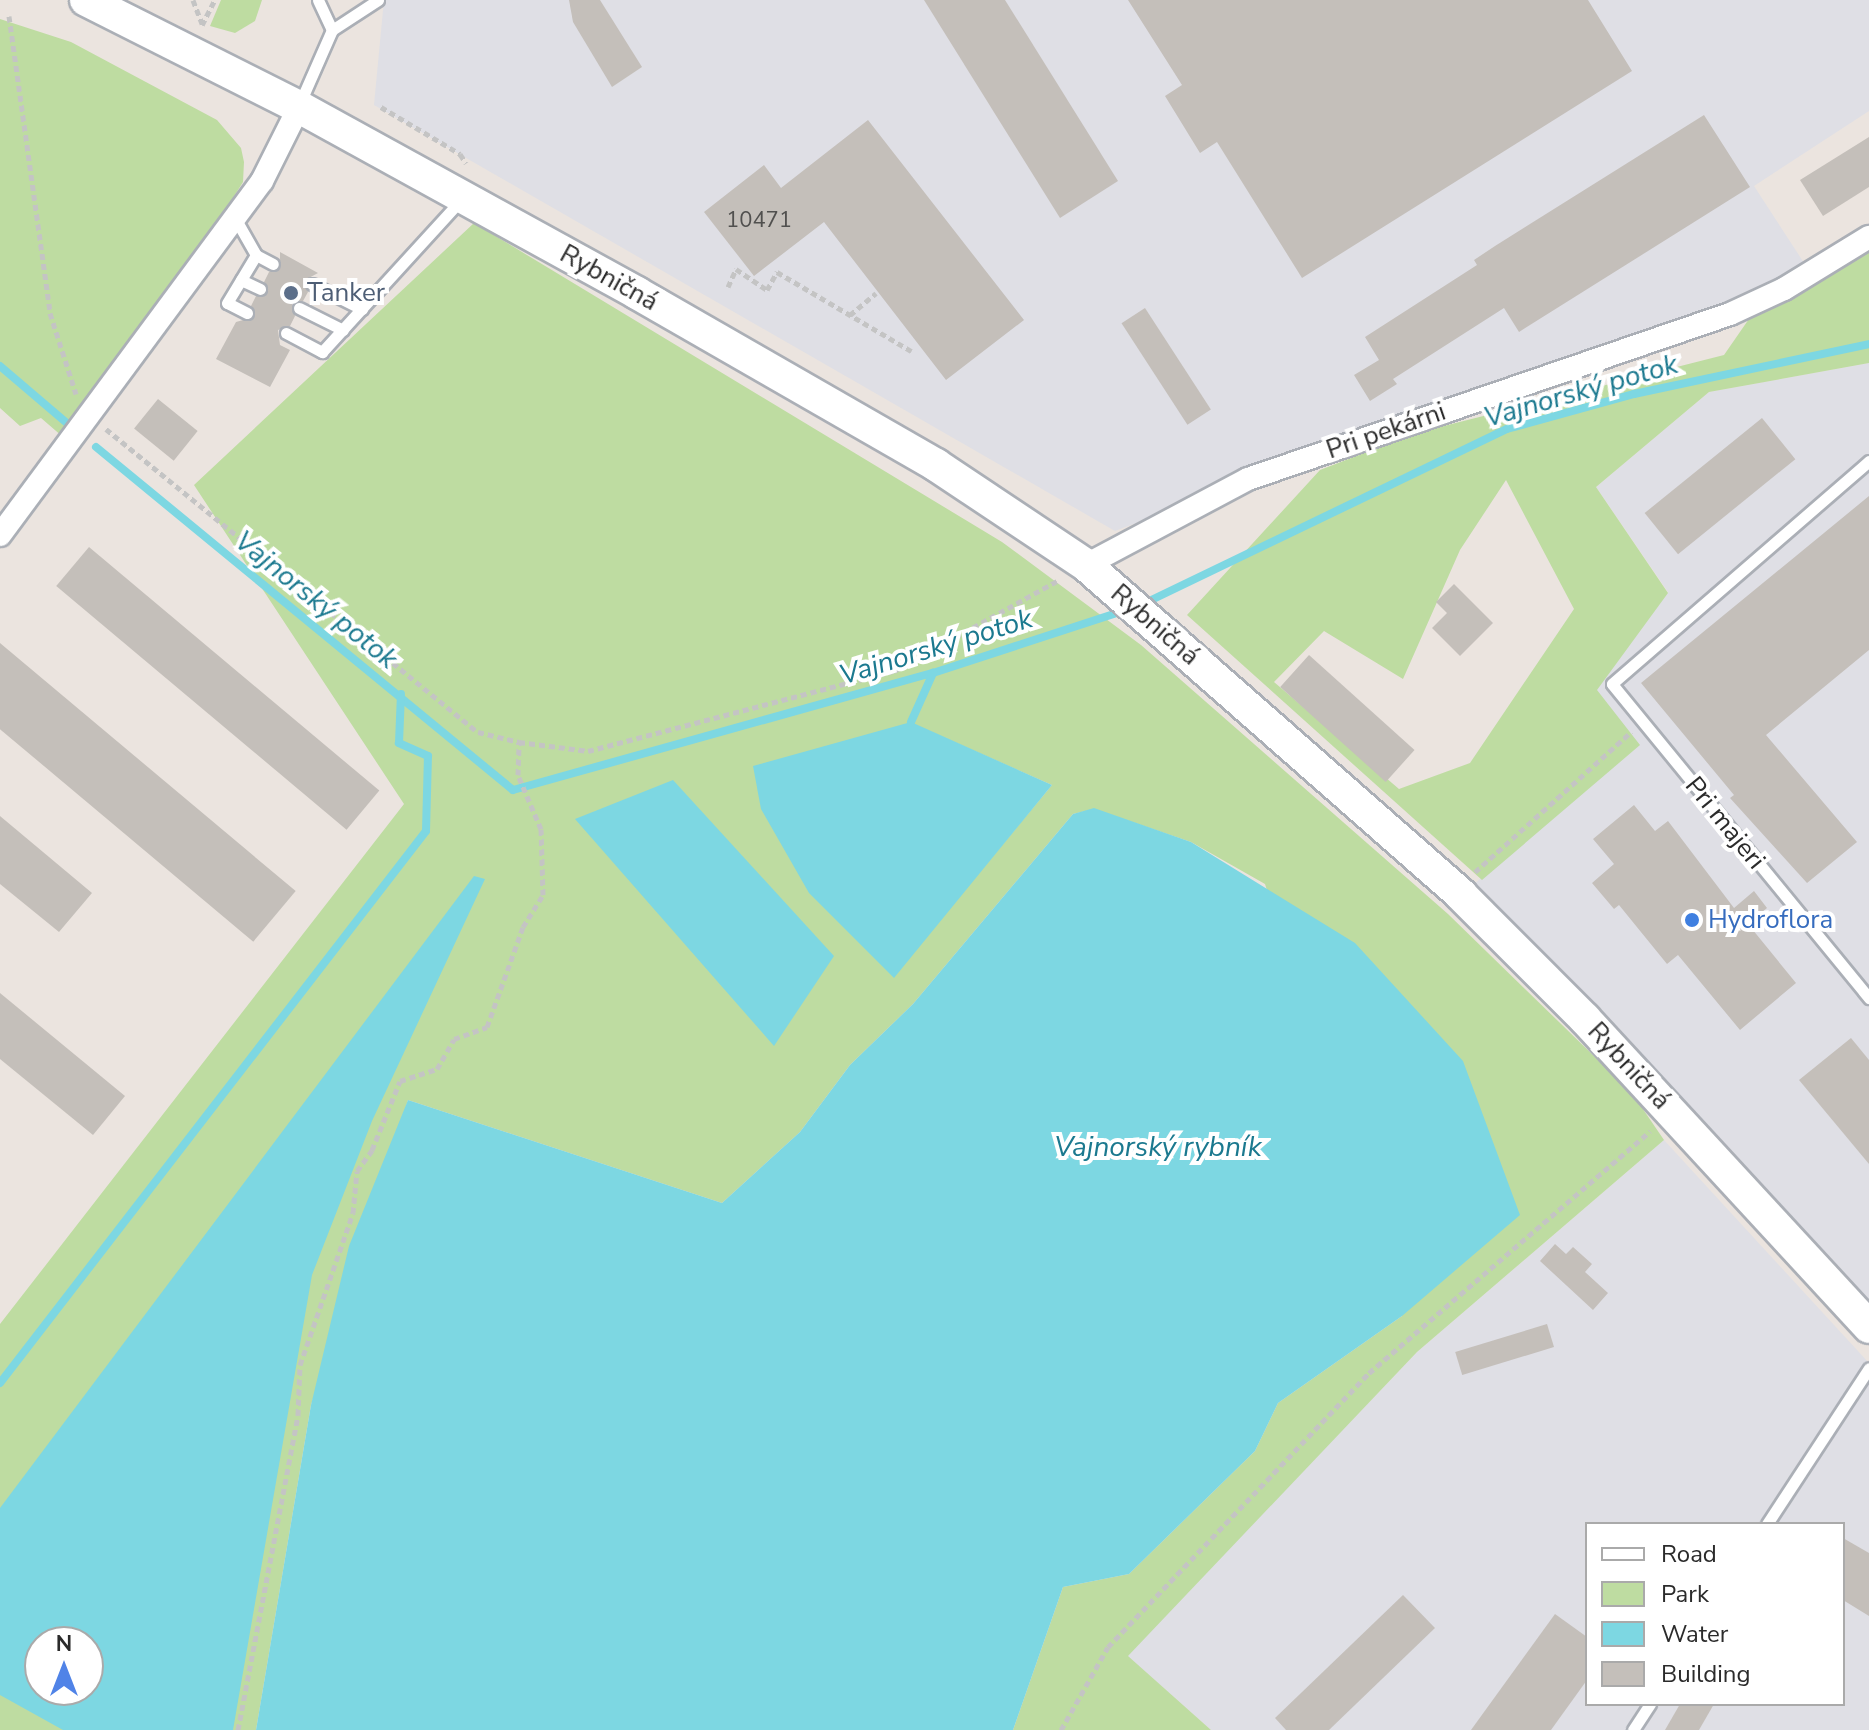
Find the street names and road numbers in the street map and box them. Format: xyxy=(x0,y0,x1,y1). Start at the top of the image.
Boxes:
street label: Rybničná xyxy=(555,238,663,318)
street label: Pri pekárni xyxy=(1322,396,1450,466)
street label: Rybničná xyxy=(1104,578,1206,672)
street label: Pri majeri xyxy=(1678,771,1772,875)
street label: Rybničná xyxy=(1581,1016,1677,1116)

